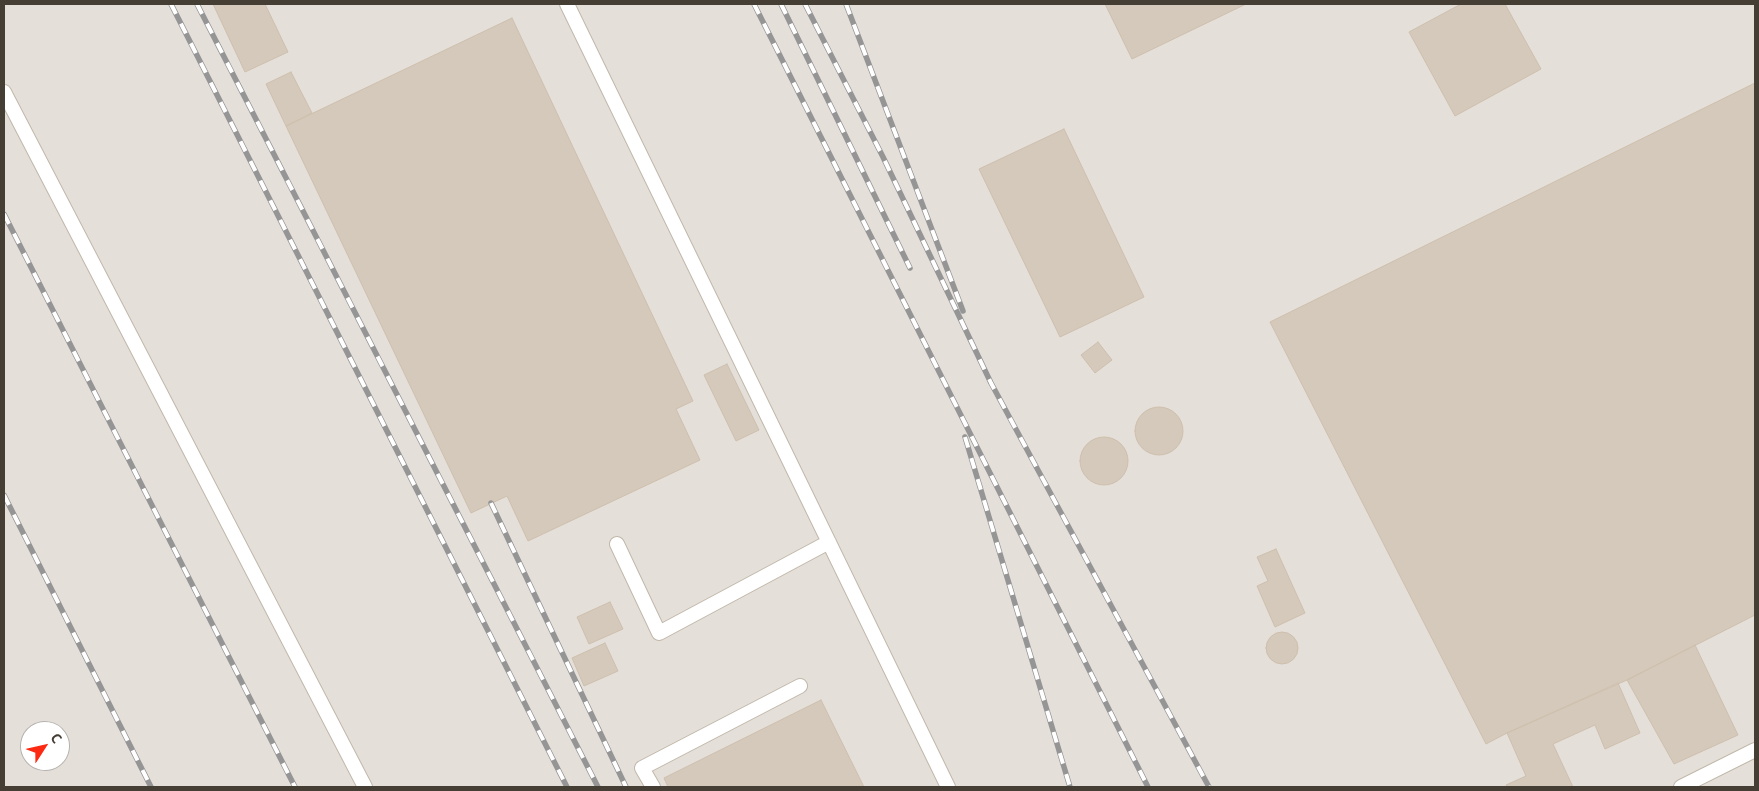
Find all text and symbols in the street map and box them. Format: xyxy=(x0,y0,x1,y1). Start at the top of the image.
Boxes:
north arrow xyxy=(20,721,70,771)
text: С xyxy=(47,730,66,746)

